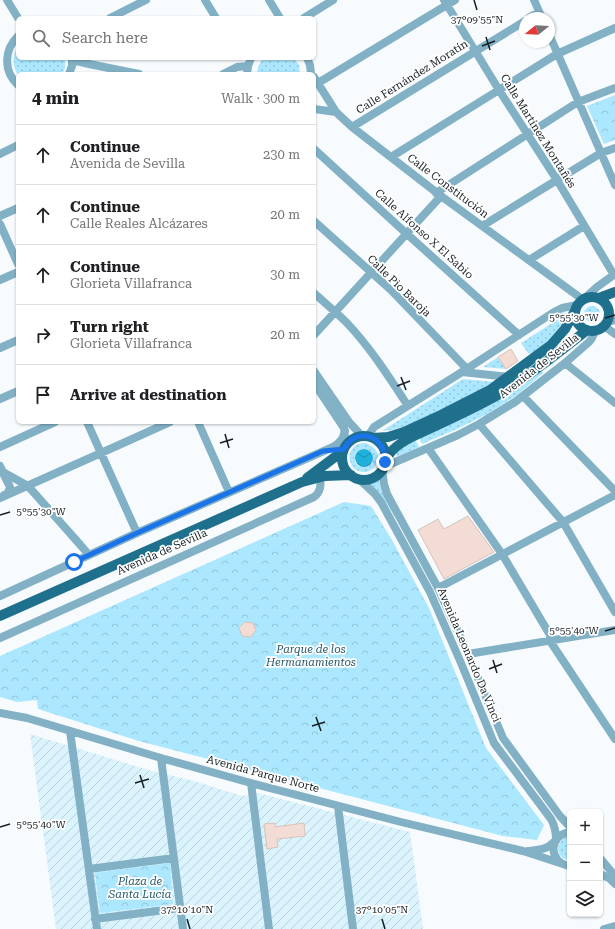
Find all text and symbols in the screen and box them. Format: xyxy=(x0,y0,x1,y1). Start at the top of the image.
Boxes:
north arrow xyxy=(519,12,555,48)
text: 37°09'55"N xyxy=(451,14,503,25)
search box xyxy=(16,16,316,60)
icon: search xyxy=(30,27,52,49)
text: Search here xyxy=(62,29,148,47)
street label: Calle Fernández Moratín xyxy=(354,37,470,117)
street label: Calle Martínez Montañés xyxy=(498,72,578,190)
text: 4 min xyxy=(32,88,79,108)
text: Walk · 300 m xyxy=(221,91,300,106)
text: Continue xyxy=(70,138,140,156)
icon: ahead xyxy=(32,144,54,166)
text: 230 m xyxy=(263,147,300,162)
street label: Calle Constitución xyxy=(405,151,491,221)
text: Avenida de Sevilla xyxy=(70,156,185,171)
street label: Calle Alfonso X El Sabio xyxy=(372,186,476,282)
text: Continue xyxy=(70,198,140,216)
icon: ahead xyxy=(32,204,54,226)
text: 20 m xyxy=(270,207,300,222)
text: Calle Reales Alcázares xyxy=(70,216,208,231)
street label: Calle Pio Baroja xyxy=(365,252,433,320)
text: Continue xyxy=(70,258,140,276)
icon: ahead xyxy=(32,264,54,286)
text: 30 m xyxy=(270,267,300,282)
text: Glorieta Villafranca xyxy=(70,276,192,291)
text: 5°55'30"W xyxy=(549,312,600,323)
text: Turn right xyxy=(70,318,149,336)
icon: right xyxy=(32,324,54,346)
text: 20 m xyxy=(270,327,300,342)
street label: Avenida de Sevilla xyxy=(497,331,581,401)
text: Glorieta Villafranca xyxy=(70,336,192,351)
icon: arrive xyxy=(32,384,54,406)
text: Arrive at destination xyxy=(70,386,226,404)
route end xyxy=(376,453,394,471)
text: 5°55'30"W xyxy=(16,506,67,517)
street label: Avenida de Sevilla xyxy=(115,526,209,578)
route start xyxy=(65,553,83,571)
street label: Avenida Leonardo Da Vinci xyxy=(435,586,503,725)
text: 5°55'40"W xyxy=(549,625,600,636)
park label: Parque de los Hermanamientos xyxy=(265,643,356,669)
street label: Avenida Parque Norte xyxy=(205,753,321,795)
map controls xyxy=(567,809,603,917)
button: + xyxy=(567,809,603,845)
text: 5°55'40"W xyxy=(16,819,67,830)
button: − xyxy=(567,845,603,881)
park label: Plaza de Santa Lucía xyxy=(108,875,172,901)
button: layers xyxy=(567,881,603,917)
text: 37°10'10"N xyxy=(161,904,213,915)
text: 37°10'05"N xyxy=(356,904,408,915)

